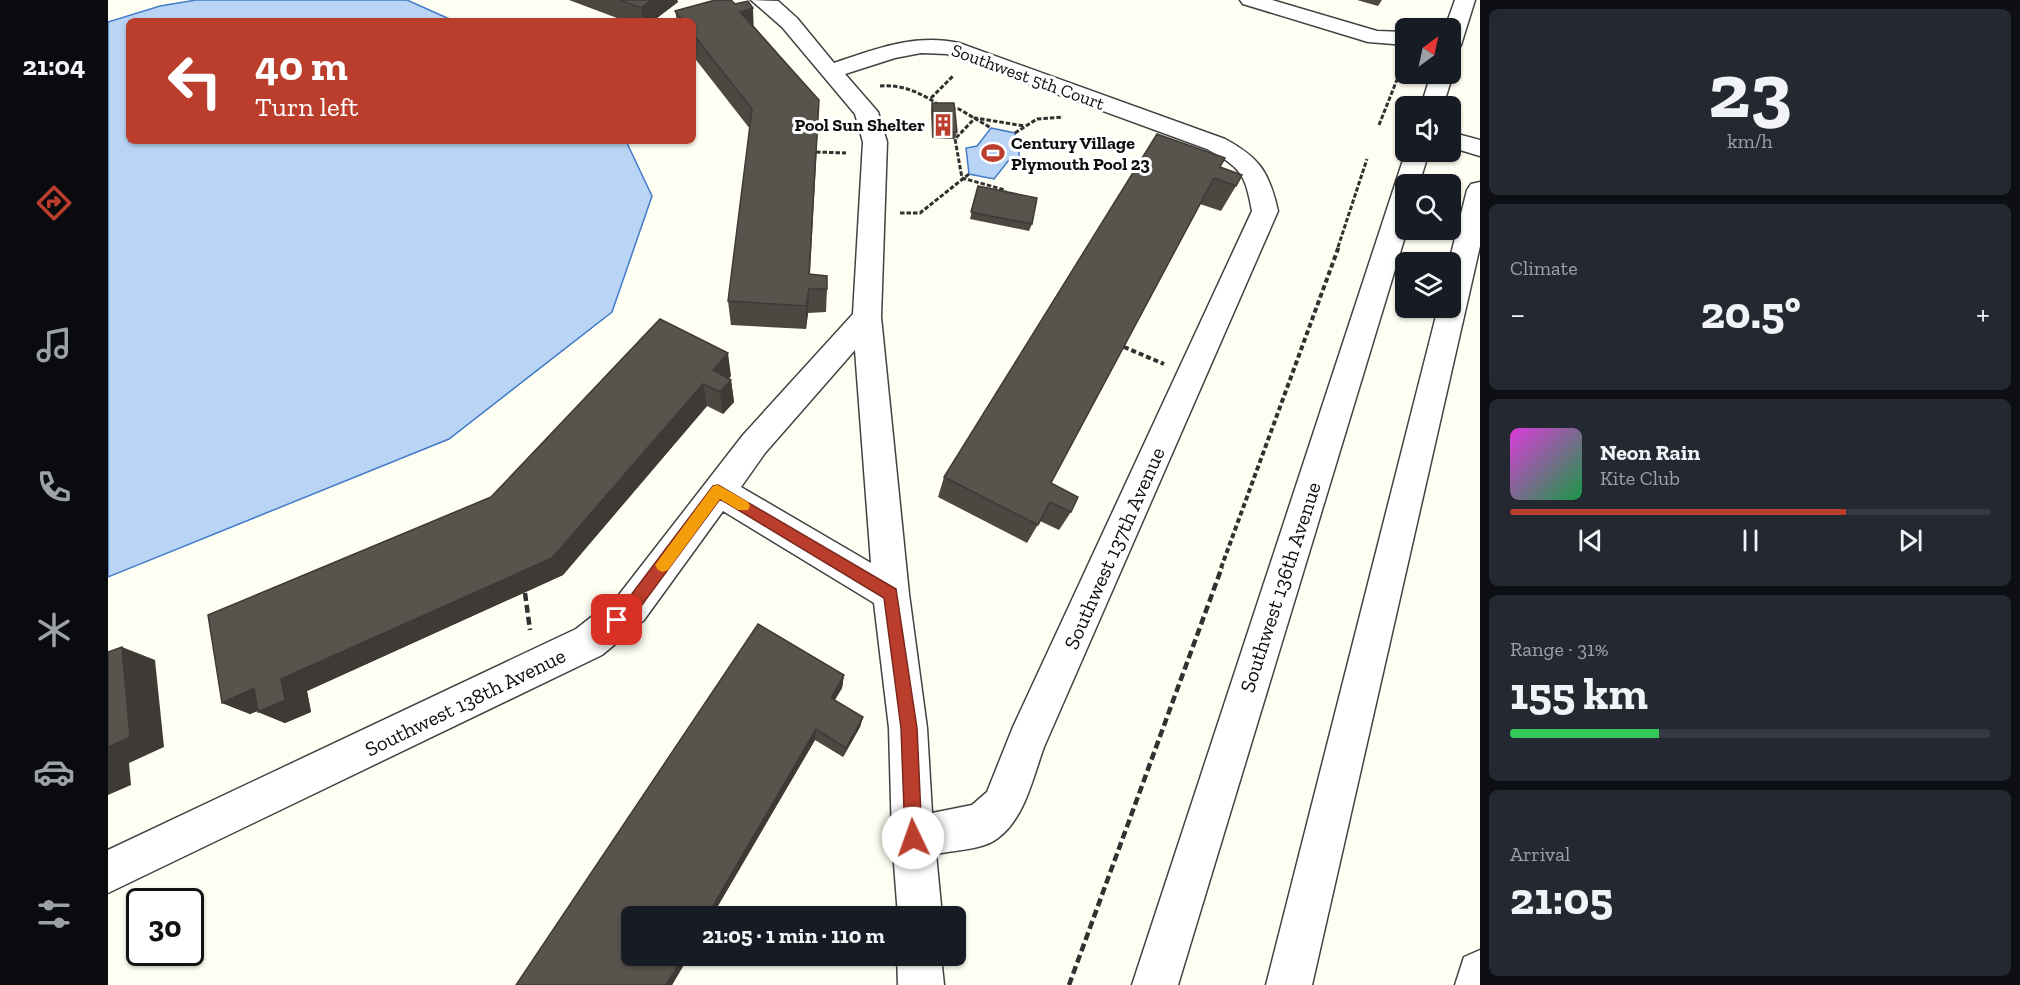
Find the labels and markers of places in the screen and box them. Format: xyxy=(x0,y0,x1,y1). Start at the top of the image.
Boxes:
building icon: Pool Sun Shelter xyxy=(930,112,956,138)
place label: Pool Sun Shelter xyxy=(795,114,925,136)
place label: Century Village Plymouth Pool 23 xyxy=(1011,132,1150,175)
sports icon: Century Village Plymouth Pool 23 xyxy=(980,140,1006,166)
pin xyxy=(591,594,642,645)

